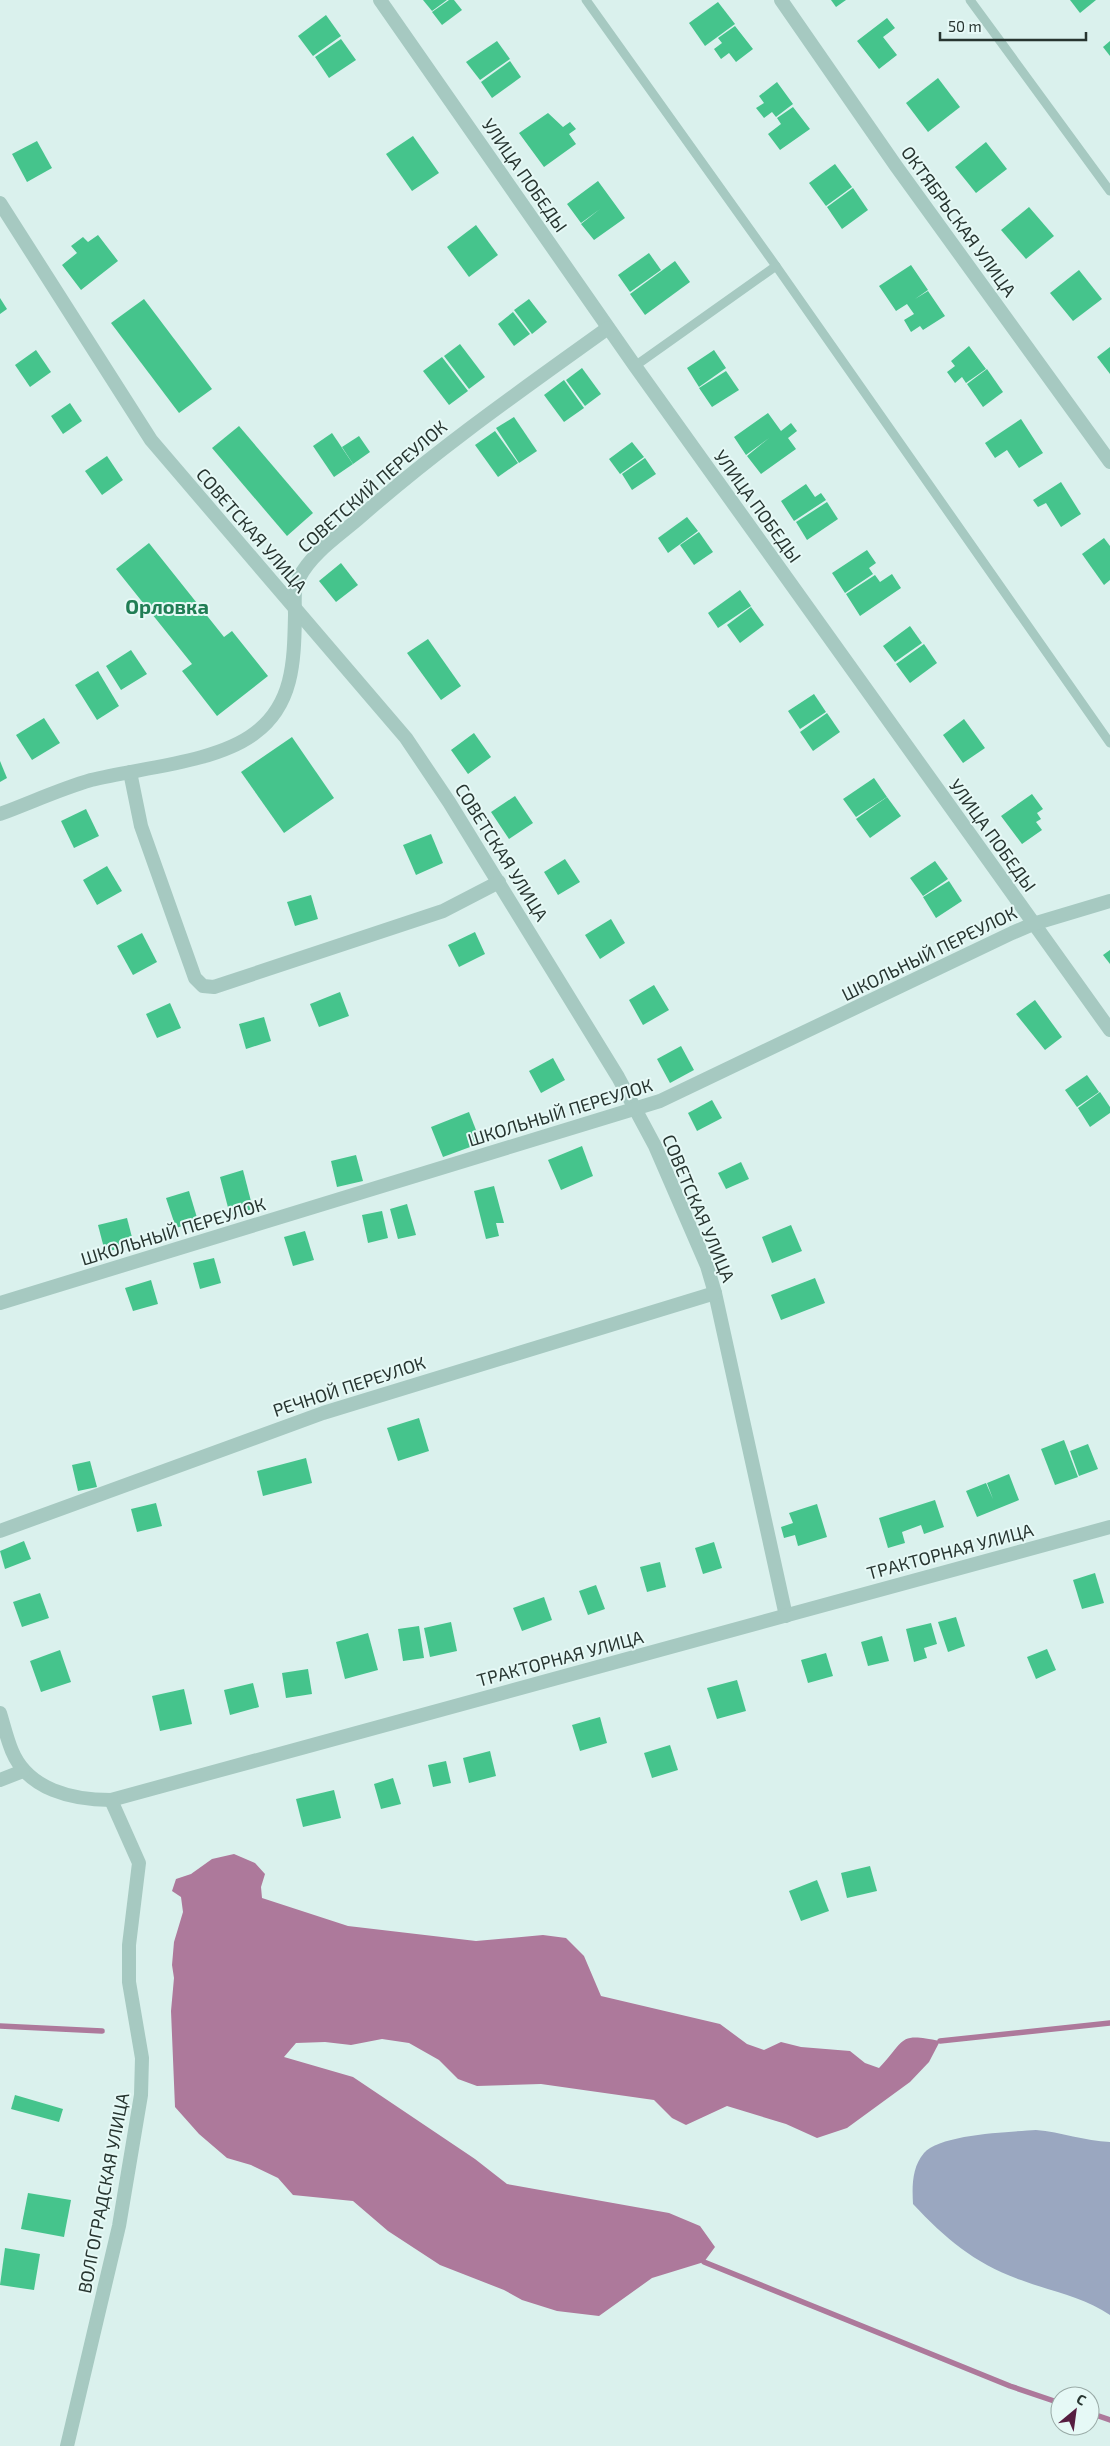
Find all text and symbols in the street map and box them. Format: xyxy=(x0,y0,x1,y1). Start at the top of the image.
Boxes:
scale bar xyxy=(940,10,1086,42)
text: 50 m xyxy=(948,17,982,35)
street label: УЛИЦА ПОБЕДЫ xyxy=(478,114,572,236)
street label: ОКТЯБРЬСКАЯ УЛИЦА xyxy=(897,141,1022,301)
street label: СОВЕТСКИЙ ПЕРЕУЛОК xyxy=(293,415,451,557)
street label: УЛИЦА ПОБЕДЫ xyxy=(710,445,806,567)
street label: СОВЕТСКАЯ УЛИЦА xyxy=(192,463,313,597)
district label: Орловка xyxy=(125,594,209,618)
street label: УЛИЦА ПОБЕДЫ xyxy=(945,774,1041,896)
street label: СОВЕТСКАЯ УЛИЦА xyxy=(451,779,554,925)
street label: ШКОЛЬНЫЙ ПЕРЕУЛОК xyxy=(838,901,1020,1005)
street label: ШКОЛЬНЫЙ ПЕРЕУЛОК xyxy=(465,1073,655,1151)
street label: СОВЕТСКАЯ УЛИЦА xyxy=(658,1131,740,1286)
street label: ШКОЛЬНЫЙ ПЕРЕУЛОК xyxy=(78,1192,268,1270)
street label: РЕЧНОЙ ПЕРЕУЛОК xyxy=(270,1351,428,1421)
street label: ТРАКТОРНАЯ УЛИЦА xyxy=(864,1518,1036,1584)
street label: ТРАКТОРНАЯ УЛИЦА xyxy=(474,1625,646,1691)
street label: ВОЛГОГРАДСКАЯ УЛИЦА xyxy=(73,2090,133,2295)
north arrow xyxy=(1050,2386,1100,2436)
text: С xyxy=(1074,2390,1089,2409)

